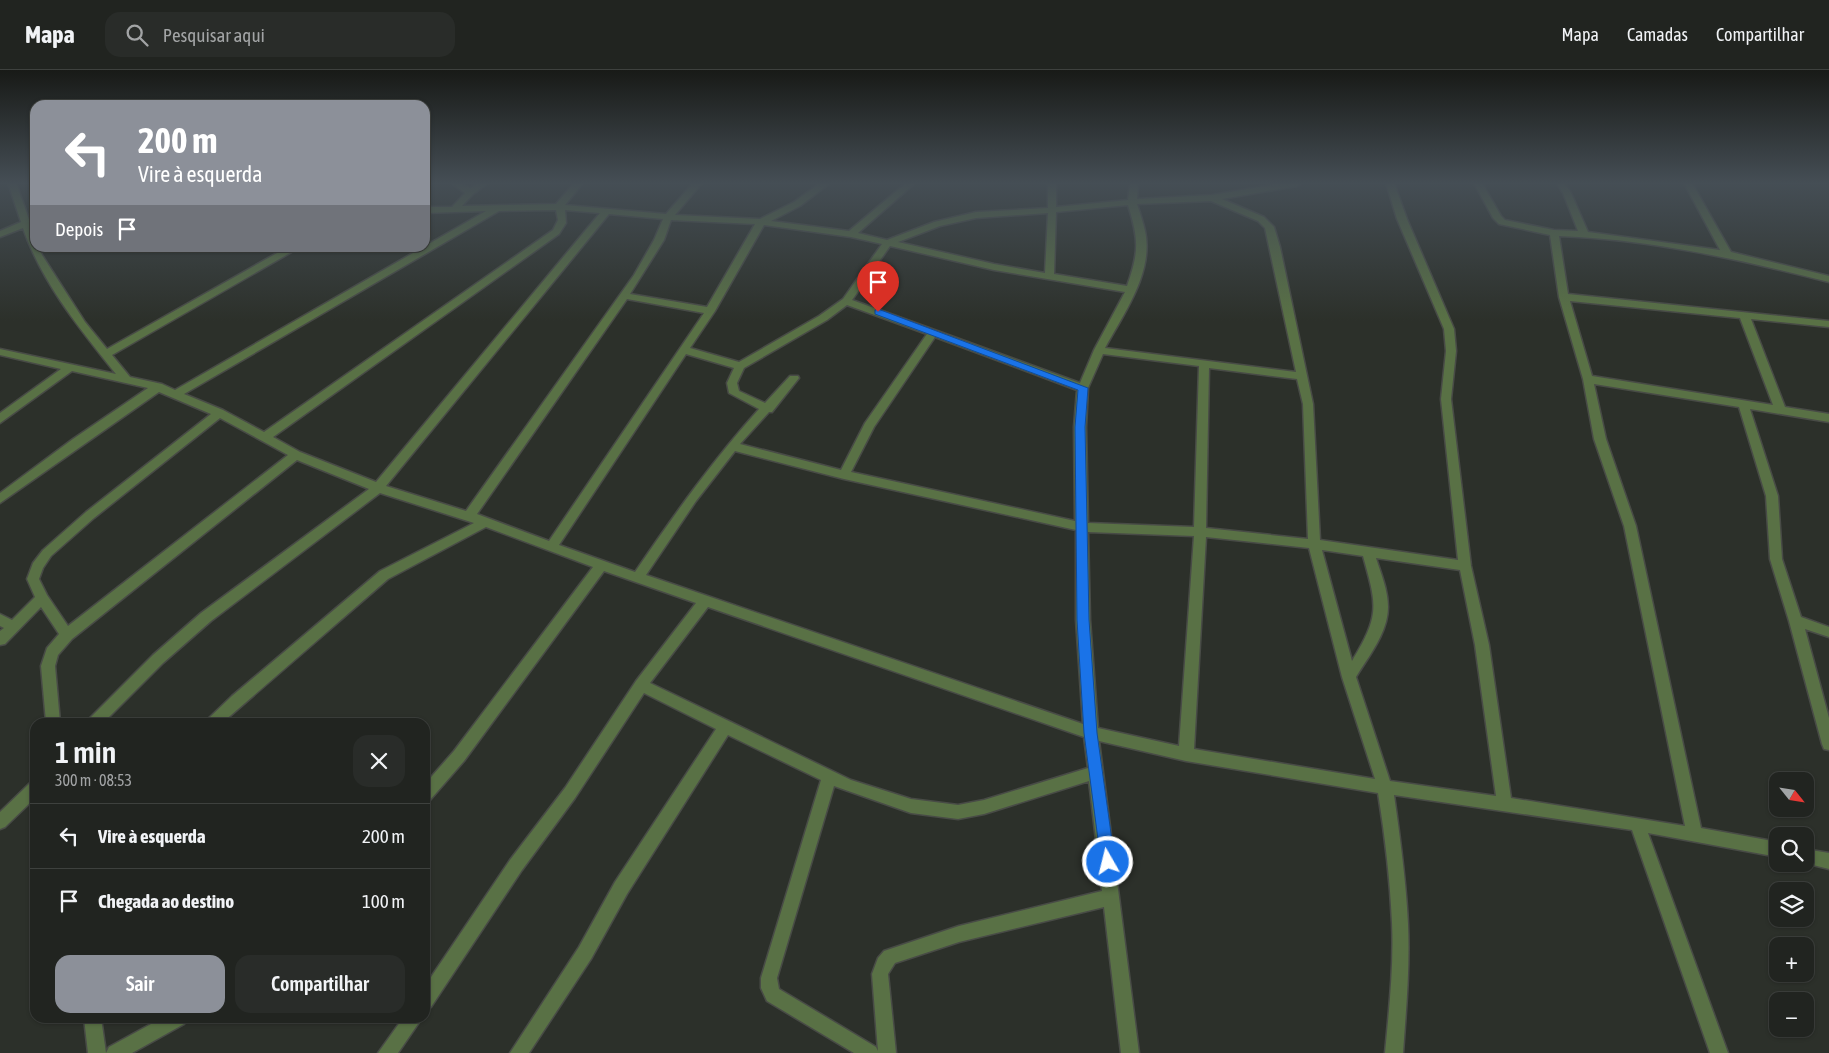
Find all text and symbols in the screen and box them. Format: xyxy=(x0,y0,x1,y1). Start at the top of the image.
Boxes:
search box xyxy=(105,12,455,57)
text: Mapa xyxy=(25,21,75,48)
icon: search xyxy=(123,21,151,49)
text: Pesquisar aqui xyxy=(163,24,265,46)
text: Mapa xyxy=(1562,24,1599,45)
text: Camadas xyxy=(1627,24,1688,45)
text: Compartilhar xyxy=(1716,24,1804,45)
icon: left xyxy=(55,120,120,185)
text: 200 m xyxy=(138,120,217,160)
text: Vire à esquerda xyxy=(138,161,263,187)
icon: arrive xyxy=(113,215,141,243)
text: Depois xyxy=(55,218,103,240)
pin xyxy=(857,261,899,312)
icon: arrive xyxy=(864,268,892,296)
text: 1 min xyxy=(55,735,116,769)
button: close xyxy=(353,735,405,787)
text: 300 m · 08:53 xyxy=(55,771,132,789)
north arrow xyxy=(1769,772,1814,818)
map controls xyxy=(1769,772,1814,1037)
icon: left xyxy=(55,822,83,850)
text: Vire à esquerda xyxy=(98,825,206,847)
text: 200 m xyxy=(362,825,405,847)
button: search xyxy=(1769,827,1814,872)
position arrow xyxy=(1081,835,1133,887)
button: layers xyxy=(1769,882,1814,927)
icon: arrive xyxy=(55,887,83,915)
text: Chegada ao destino xyxy=(98,890,234,912)
text: 100 m xyxy=(362,890,405,912)
button: + xyxy=(1769,937,1814,982)
button: Sair xyxy=(55,955,225,1013)
button: Compartilhar xyxy=(235,955,405,1013)
button: − xyxy=(1769,992,1814,1037)

